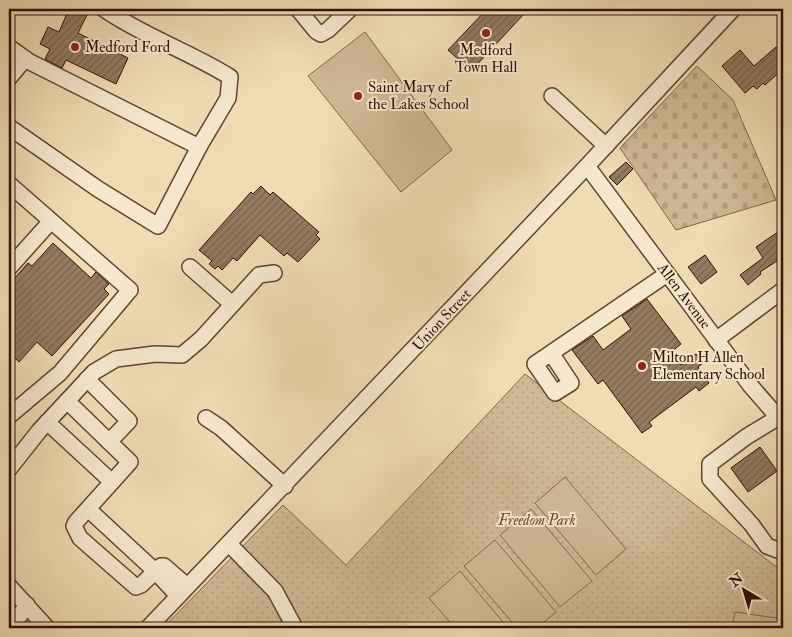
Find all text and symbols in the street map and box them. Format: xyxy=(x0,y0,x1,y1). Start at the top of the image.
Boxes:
marker: Medford Town Hall xyxy=(480,27,492,39)
place label: Medford Ford xyxy=(85,38,171,57)
marker: Medford Ford xyxy=(69,41,81,53)
place label: Medford Town Hall xyxy=(455,41,517,77)
place label: Saint Mary of the Lakes School xyxy=(368,78,469,114)
marker: Saint Mary of the Lakes School xyxy=(352,90,364,102)
street label: Allen Avenue xyxy=(652,258,715,333)
street label: Union Street xyxy=(408,285,476,355)
place label: Milton H Allen Elementary School xyxy=(652,348,765,384)
marker: Milton H Allen Elementary School xyxy=(636,360,648,372)
park label: Freedom Park xyxy=(497,511,576,530)
north arrow xyxy=(720,564,770,614)
text: N xyxy=(725,569,747,591)

